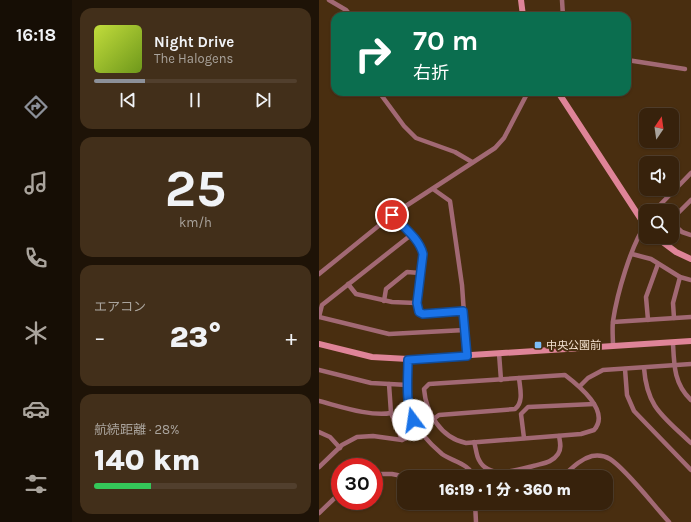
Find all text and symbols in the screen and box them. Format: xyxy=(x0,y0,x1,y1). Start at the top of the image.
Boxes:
text: 16:18 xyxy=(16,24,56,46)
text: 70 m xyxy=(413,24,478,57)
icon: right xyxy=(347,28,399,80)
text: Night Drive xyxy=(154,33,234,51)
text: The Halogens xyxy=(154,51,233,66)
text: 右折 xyxy=(413,62,449,84)
icon: previous xyxy=(117,89,139,111)
icon: pause xyxy=(184,89,206,111)
icon: next xyxy=(252,89,274,111)
icon: directions xyxy=(22,93,50,121)
north arrow xyxy=(639,108,679,148)
map controls xyxy=(639,108,679,244)
button: sound xyxy=(639,156,679,196)
text: 25 xyxy=(165,158,226,219)
icon: music xyxy=(22,169,50,197)
pin xyxy=(375,198,409,232)
icon: arrive xyxy=(381,204,403,226)
button: search xyxy=(639,204,679,244)
text: km/h xyxy=(179,215,212,230)
icon: phone xyxy=(22,244,50,272)
text: エアコン xyxy=(94,299,146,314)
icon: climate xyxy=(22,319,50,347)
text: 23° xyxy=(170,319,221,355)
text: − xyxy=(94,325,106,351)
text: + xyxy=(285,325,297,351)
place label: 中央公園前 xyxy=(546,339,601,352)
marker: 中央公園前 xyxy=(533,340,543,350)
icon: car xyxy=(22,395,50,423)
position arrow xyxy=(392,399,434,441)
text: 航続距離 · 28% xyxy=(94,422,179,437)
text: 140 km xyxy=(94,442,200,478)
speed limit sign: 30 xyxy=(331,458,383,510)
icon: filters xyxy=(22,470,50,498)
text: 16:19 · 1 分 · 360 m xyxy=(439,481,571,499)

